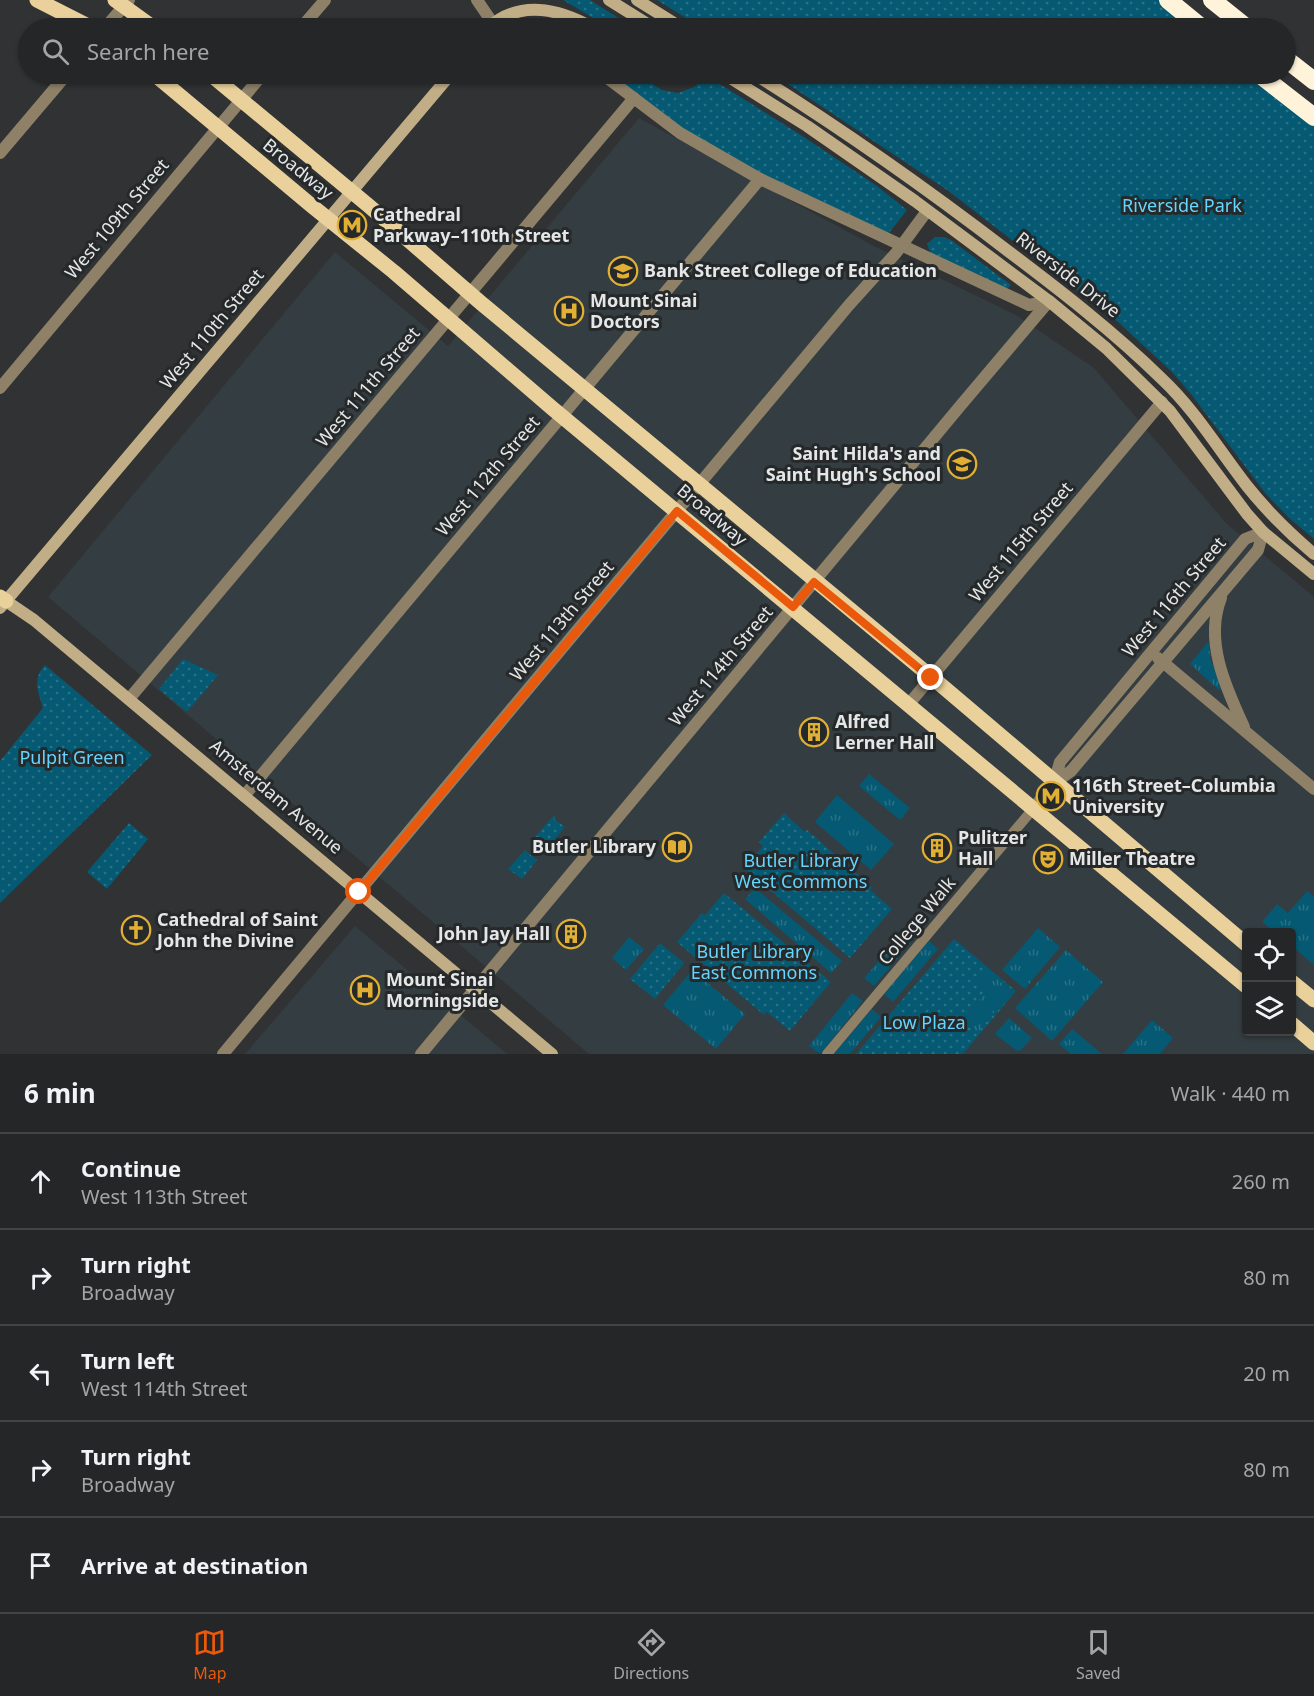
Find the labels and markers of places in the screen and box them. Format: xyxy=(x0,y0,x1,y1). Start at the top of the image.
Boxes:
place label: Cathedral Parkway–110th Street xyxy=(373,202,570,247)
metro station icon: Cathedral Parkway–110th Street xyxy=(336,209,368,241)
school or university icon: Bank Street College of Education xyxy=(607,255,639,287)
place label: Bank Street College of Education xyxy=(644,258,937,282)
place label: Mount Sinai Doctors xyxy=(590,288,697,333)
hospital icon: Mount Sinai Doctors xyxy=(553,295,585,327)
place label: Saint Hilda's and Saint Hugh's School xyxy=(766,441,941,486)
school or university icon: Saint Hilda's and Saint Hugh's School xyxy=(946,448,978,480)
place label: Alfred Lerner Hall xyxy=(835,709,934,754)
building icon: Alfred Lerner Hall xyxy=(798,716,830,748)
place label: 116th Street–Columbia University xyxy=(1072,773,1276,818)
metro station icon: 116th Street–Columbia University xyxy=(1035,780,1067,812)
place label: Pulitzer Hall xyxy=(958,825,1027,870)
library icon: Butler Library xyxy=(661,831,693,863)
building icon: Pulitzer Hall xyxy=(921,832,953,864)
place label: Butler Library xyxy=(532,834,657,858)
theatre icon: Miller Theatre xyxy=(1032,843,1064,875)
place label: Miller Theatre xyxy=(1069,846,1195,870)
place label: Cathedral of Saint John the Divine xyxy=(155,907,318,952)
church icon: Cathedral of Saint John the Divine xyxy=(120,914,152,946)
building icon: John Jay Hall xyxy=(555,918,587,950)
place label: John Jay Hall xyxy=(436,921,550,945)
place label: Mount Sinai Morningside xyxy=(386,967,499,1012)
hospital icon: Mount Sinai Morningside xyxy=(349,974,381,1006)

